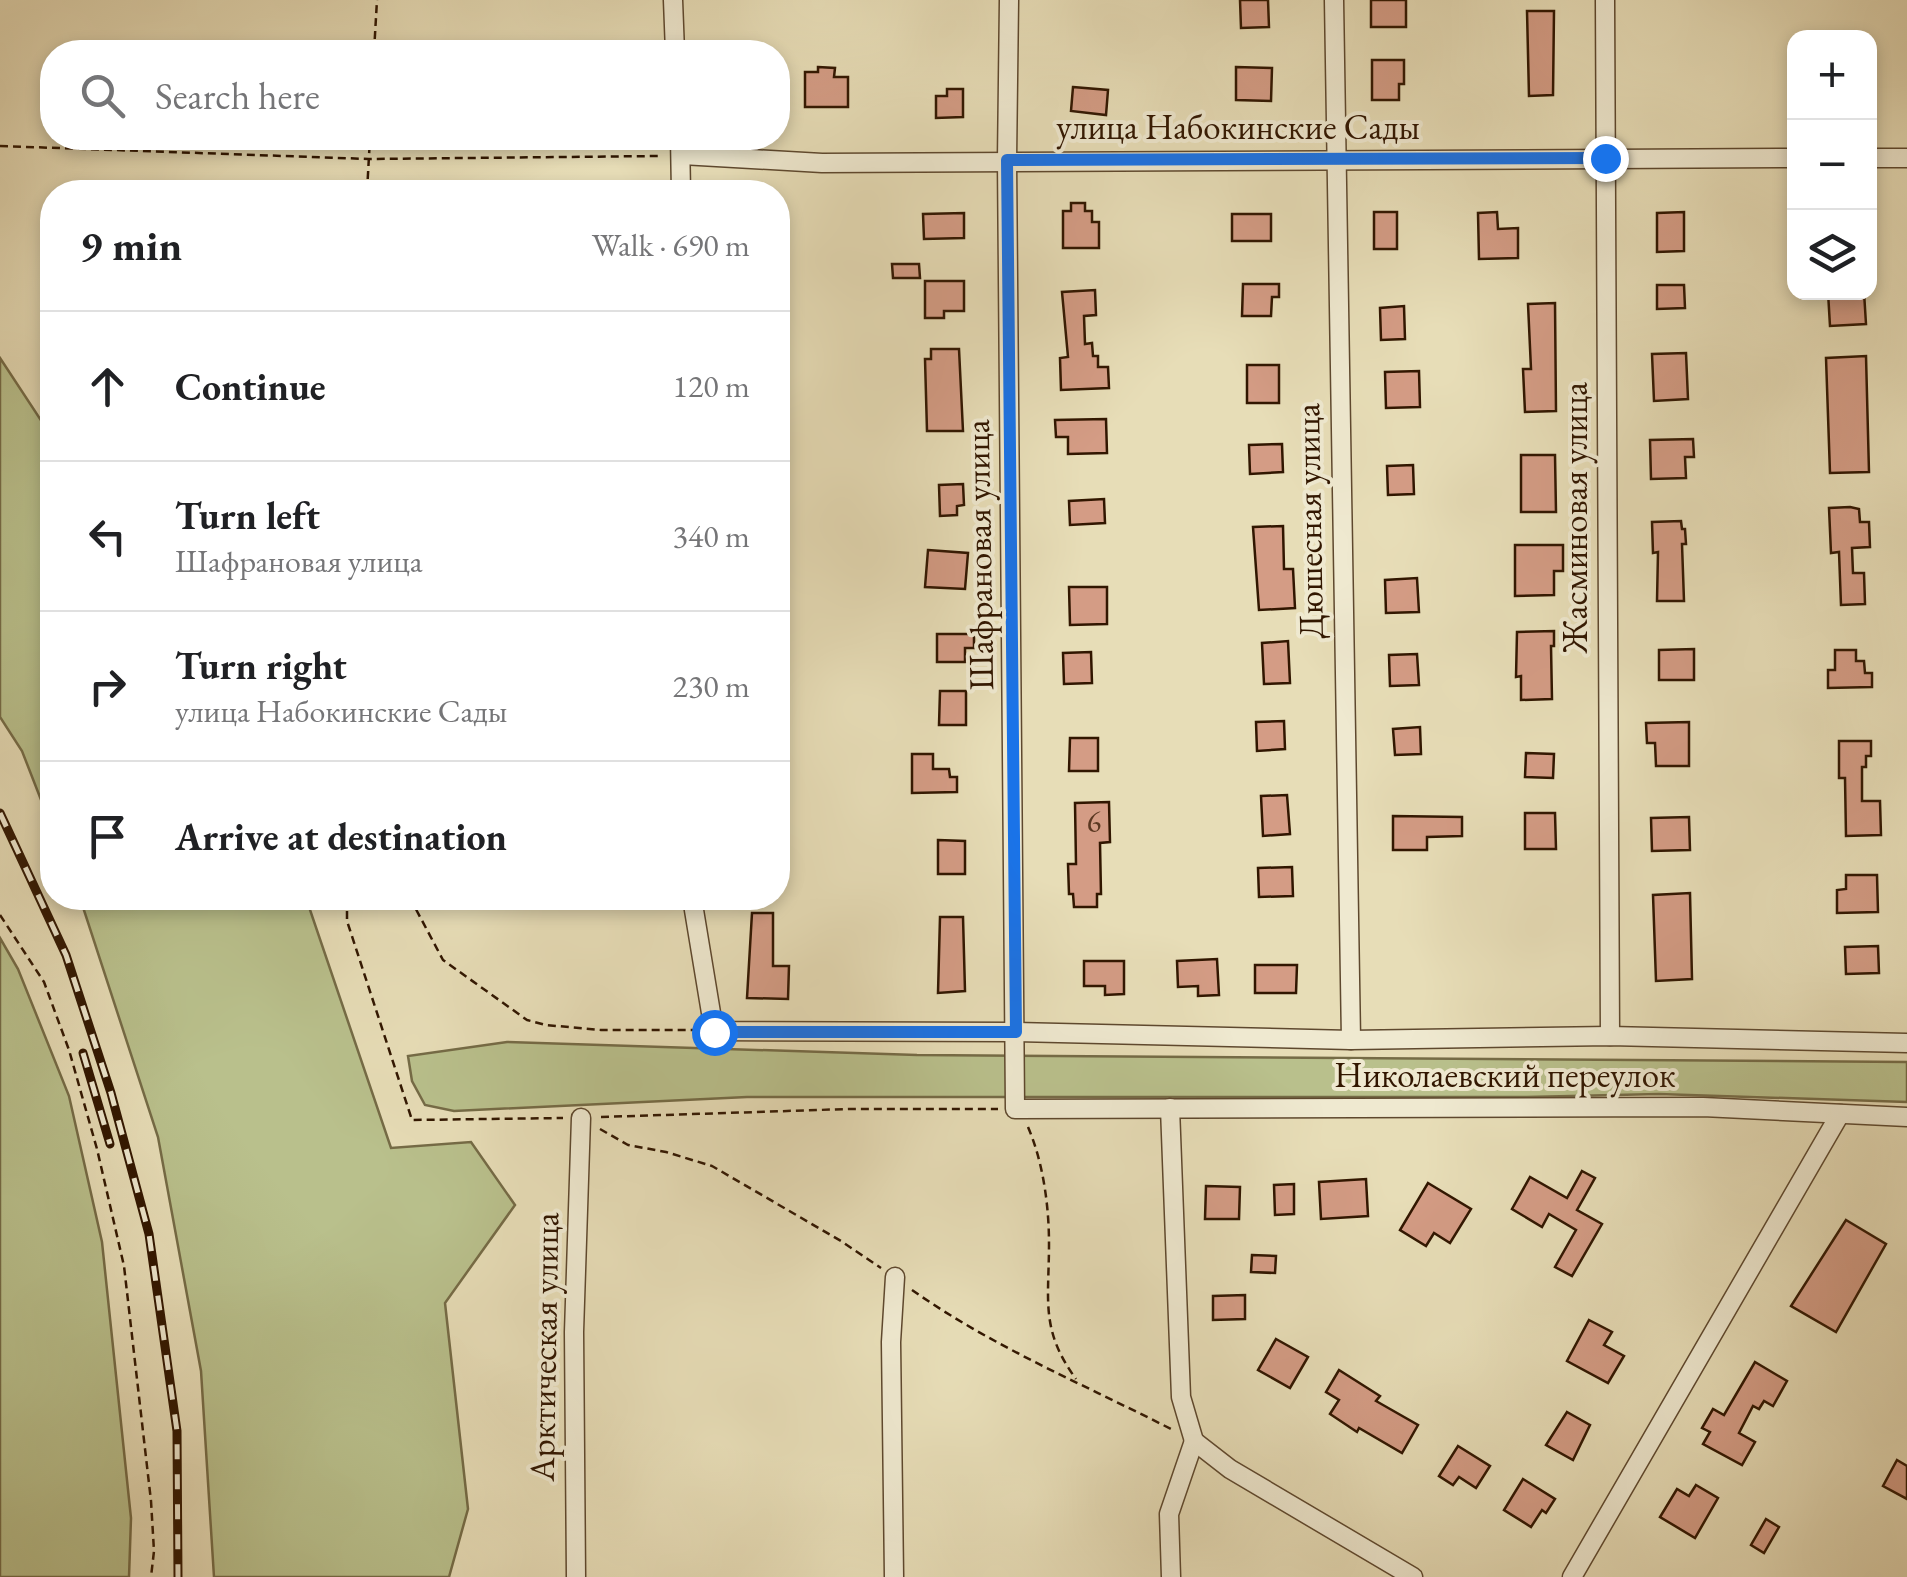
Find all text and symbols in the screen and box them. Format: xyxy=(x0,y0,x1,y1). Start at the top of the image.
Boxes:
map controls xyxy=(1787,30,1877,300)
button: + xyxy=(1787,30,1877,120)
search box xyxy=(40,40,790,150)
icon: search xyxy=(75,68,130,123)
text: Search here xyxy=(155,71,320,120)
street label: улица Набокинские Сады xyxy=(1056,104,1420,150)
button: − xyxy=(1787,120,1877,210)
route end xyxy=(1583,136,1629,182)
button: layers xyxy=(1787,210,1877,300)
text: 9 min xyxy=(80,218,182,273)
text: Walk · 690 m xyxy=(592,224,750,266)
icon: ahead xyxy=(80,359,135,414)
text: Continue xyxy=(175,362,326,411)
text: 120 m xyxy=(673,365,750,407)
street label: Жасминовая улица xyxy=(1552,382,1598,655)
street label: Дюшесная улица xyxy=(1284,403,1334,639)
street label: Шафрановая улица xyxy=(954,419,1004,691)
text: Turn left xyxy=(175,491,320,540)
icon: left xyxy=(80,509,135,564)
text: 340 m xyxy=(673,515,750,557)
text: Шафрановая улица xyxy=(175,540,423,582)
text: Turn right xyxy=(175,641,347,690)
icon: right xyxy=(80,659,135,714)
text: 230 m xyxy=(673,665,750,707)
text: улица Набокинские Сады xyxy=(175,690,507,732)
house number: 6 xyxy=(1087,802,1101,841)
icon: arrive xyxy=(80,809,135,864)
text: Arrive at destination xyxy=(175,812,507,861)
route start xyxy=(692,1010,738,1056)
street label: Николаевский переулок xyxy=(1334,1052,1676,1098)
street label: Арктическая улица xyxy=(519,1212,569,1483)

